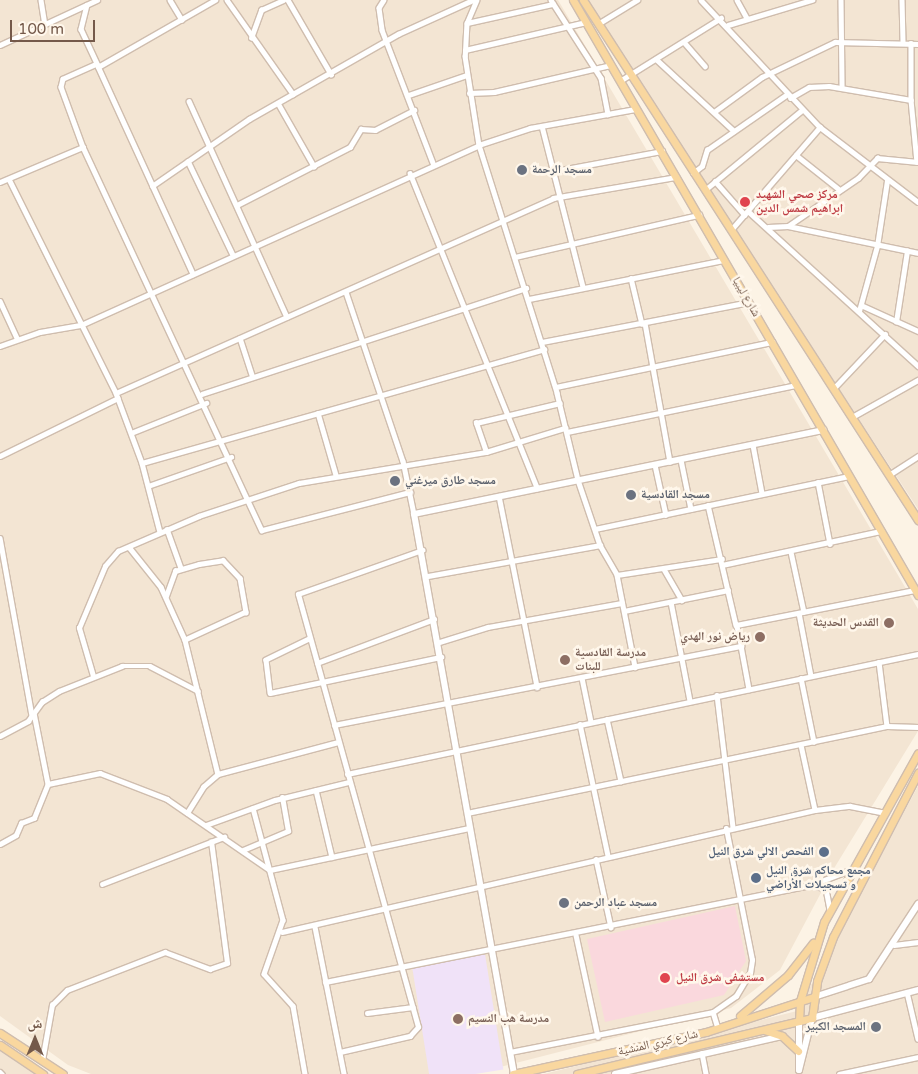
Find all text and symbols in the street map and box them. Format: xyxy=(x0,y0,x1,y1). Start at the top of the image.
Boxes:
scale bar xyxy=(12,10,98,42)
text: 100 m xyxy=(18,20,64,38)
place label: مسجد الرحمة xyxy=(532,163,592,177)
marker: مسجد الرحمة xyxy=(516,164,528,176)
place label: مركز صحي الشهيد ابراهيم شمس الدين xyxy=(756,188,843,216)
marker: مركز صحي الشهيد ابراهيم شمس الدين xyxy=(738,195,752,209)
street label: شارع ليبيا xyxy=(729,274,763,320)
place label: مسجد طارق ميرغني xyxy=(405,474,496,488)
marker: مسجد طارق ميرغني xyxy=(389,475,401,487)
place label: مسجد القادسية xyxy=(641,488,710,502)
marker: مسجد القادسية xyxy=(625,489,637,501)
place label: القدس الحديثة xyxy=(813,616,879,630)
marker: القدس الحديثة xyxy=(883,617,895,629)
place label: رياض نور الهدي xyxy=(680,630,750,644)
marker: رياض نور الهدي xyxy=(754,631,766,643)
place label: مدرسة القادسية للبنات xyxy=(575,646,646,674)
marker: مدرسة القادسية للبنات xyxy=(559,654,571,666)
place label: الفحص الالي شرق النيل xyxy=(709,845,814,859)
marker: الفحص الالي شرق النيل xyxy=(818,846,830,858)
place label: مجمع محاكم شرق النيل و تسجيلات الأراضي xyxy=(766,864,871,892)
marker: مجمع محاكم شرق النيل و تسجيلات الأراضي xyxy=(750,872,762,884)
place label: مسجد عباد الرحمن xyxy=(574,896,657,910)
marker: مسجد عباد الرحمن xyxy=(558,897,570,909)
marker: مستشفى شرق النيل xyxy=(658,971,672,985)
place label: مستشفى شرق النيل xyxy=(676,971,764,985)
place label: مدرسة هب النسيم xyxy=(468,1012,549,1026)
marker: مدرسة هب النسيم xyxy=(452,1013,464,1025)
north arrow xyxy=(10,1014,60,1064)
text: ش xyxy=(28,1015,42,1032)
place label: المسجد الكبير xyxy=(806,1020,866,1034)
marker: المسجد الكبير xyxy=(870,1021,882,1033)
street label: شارع كبري المنشية xyxy=(617,1027,699,1059)

